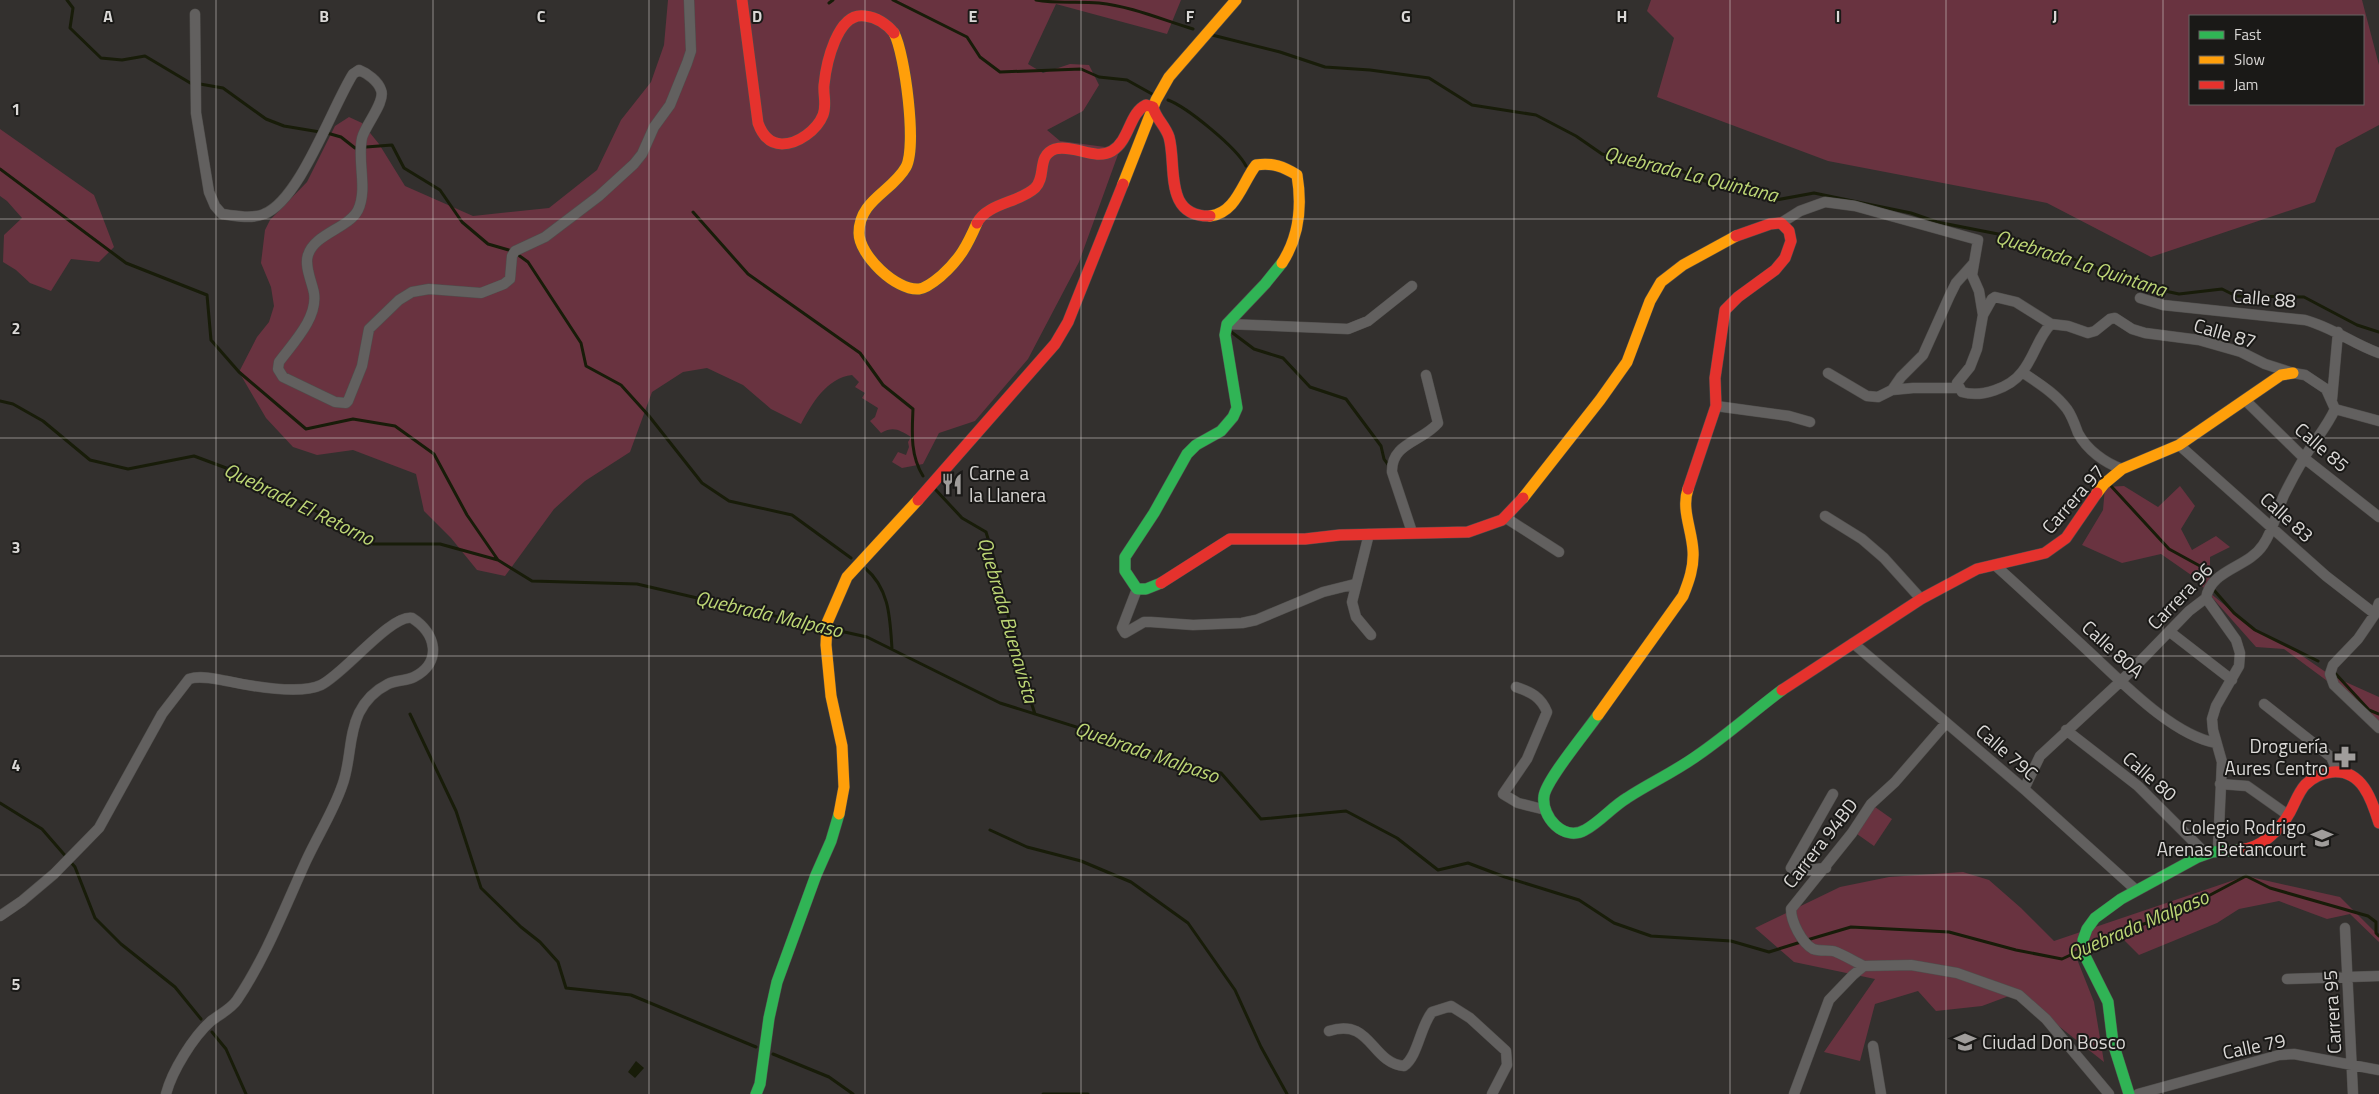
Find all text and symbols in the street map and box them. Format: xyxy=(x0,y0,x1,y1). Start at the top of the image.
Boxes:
text: A xyxy=(103,4,113,28)
text: B xyxy=(319,4,329,28)
text: C xyxy=(537,4,546,28)
text: D xyxy=(752,4,762,28)
text: E xyxy=(969,4,978,28)
text: F xyxy=(1186,4,1195,28)
text: G xyxy=(1401,4,1411,28)
text: H xyxy=(1617,4,1627,28)
text: I xyxy=(1836,4,1840,28)
text: J xyxy=(2053,4,2057,28)
legend xyxy=(2189,15,2364,105)
text: Fast xyxy=(2234,23,2262,46)
text: Slow xyxy=(2234,48,2265,71)
text: Jam xyxy=(2234,73,2258,96)
text: 1 xyxy=(12,97,20,121)
water label: Quebrada La Quintana xyxy=(1601,137,1782,210)
water label: Quebrada La Quintana xyxy=(1992,220,2172,305)
street label: Calle 88 xyxy=(2231,280,2297,315)
street label: Calle 87 xyxy=(2191,310,2260,355)
text: 2 xyxy=(12,316,20,340)
street label: Calle 85 xyxy=(2289,415,2356,478)
water label: Quebrada El Retorno xyxy=(219,454,381,554)
street label: Carrera 97 xyxy=(2034,457,2111,540)
place label: Carne a la Llanera xyxy=(969,458,1046,509)
restaurant icon: Carne a la Llanera xyxy=(939,471,965,497)
street label: Calle 83 xyxy=(2254,485,2321,549)
water label: Quebrada Buenavista xyxy=(970,533,1047,707)
text: 3 xyxy=(12,535,20,559)
street label: Carrera 96 xyxy=(2140,555,2219,636)
water label: Quebrada Malpaso xyxy=(692,581,847,646)
street label: Calle 80A xyxy=(2076,613,2151,685)
water label: Quebrada Malpaso xyxy=(1071,712,1224,791)
street label: Calle 79C xyxy=(1970,716,2045,787)
place label: Droguería Aures Centro xyxy=(2225,731,2328,782)
street label: Calle 80 xyxy=(2117,744,2184,807)
pharmacy icon: Droguería Aures Centro xyxy=(2332,744,2358,770)
text: 4 xyxy=(12,753,21,777)
street label: Carrera 94BD xyxy=(1775,791,1864,894)
place label: Colegio Rodrigo Arenas Betancourt xyxy=(2157,812,2306,863)
school or university icon: Colegio Rodrigo Arenas Betancourt xyxy=(2309,825,2335,851)
water label: Quebrada Malpaso xyxy=(2063,880,2214,968)
street label: Carrera 95 xyxy=(2315,969,2348,1055)
text: 5 xyxy=(12,972,21,996)
street label: Calle 79 xyxy=(2220,1025,2288,1066)
place label: Ciudad Don Bosco xyxy=(1982,1027,2126,1056)
school or university icon: Ciudad Don Bosco xyxy=(1952,1029,1978,1055)

